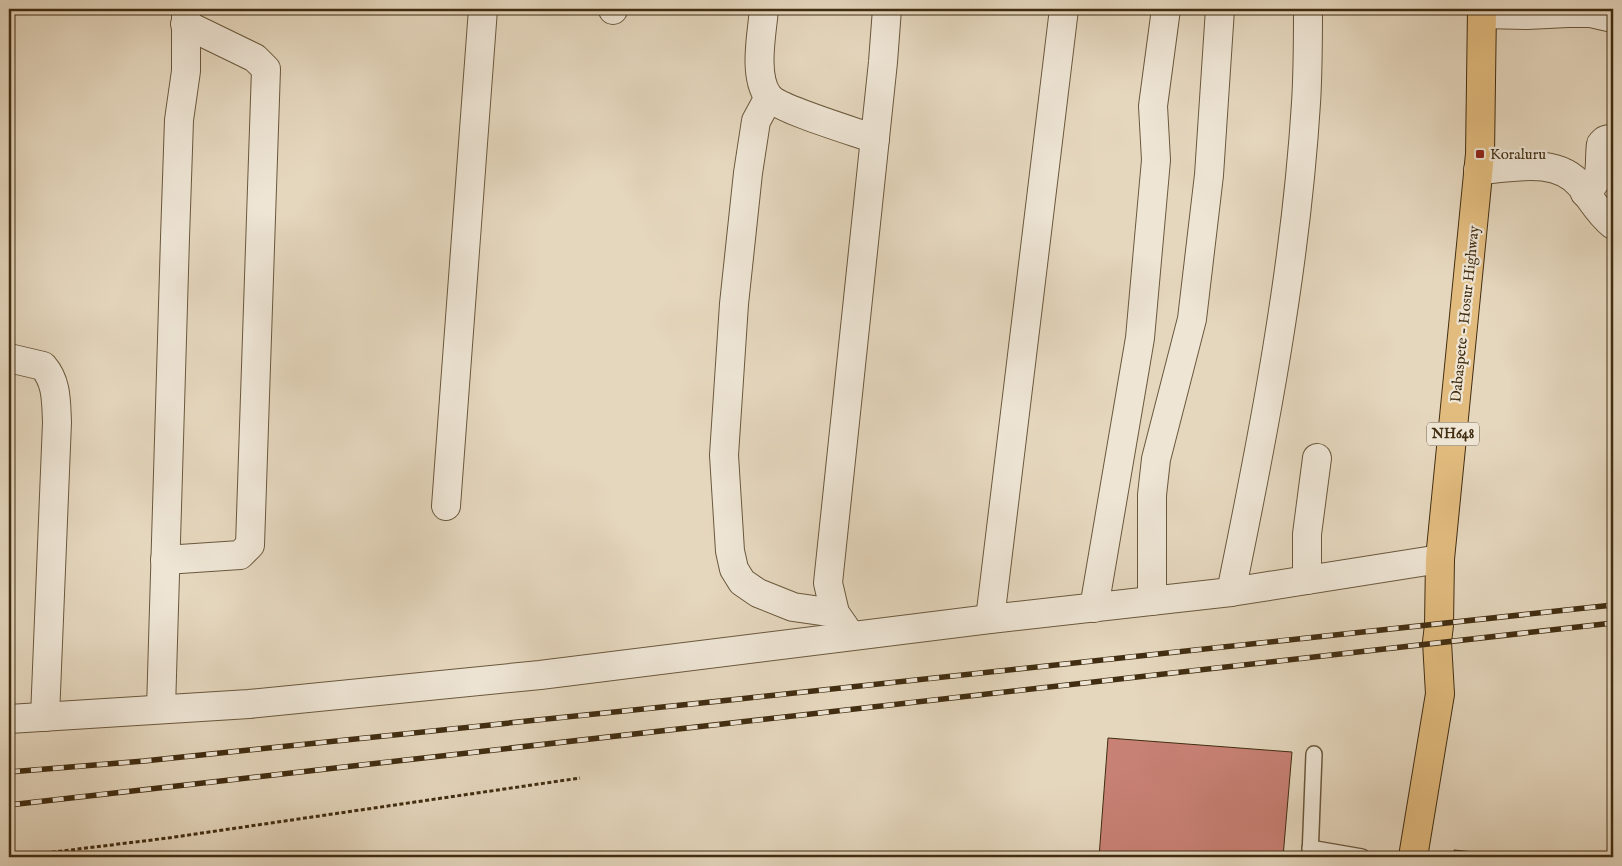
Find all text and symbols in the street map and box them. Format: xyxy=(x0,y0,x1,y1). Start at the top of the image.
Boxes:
place label: Koraluru xyxy=(1490,145,1546,164)
marker: Koraluru xyxy=(1474,148,1486,160)
street label: Dabaspete - Hosur Highway xyxy=(1446,224,1484,403)
road number: NH648 xyxy=(1427,422,1479,446)

